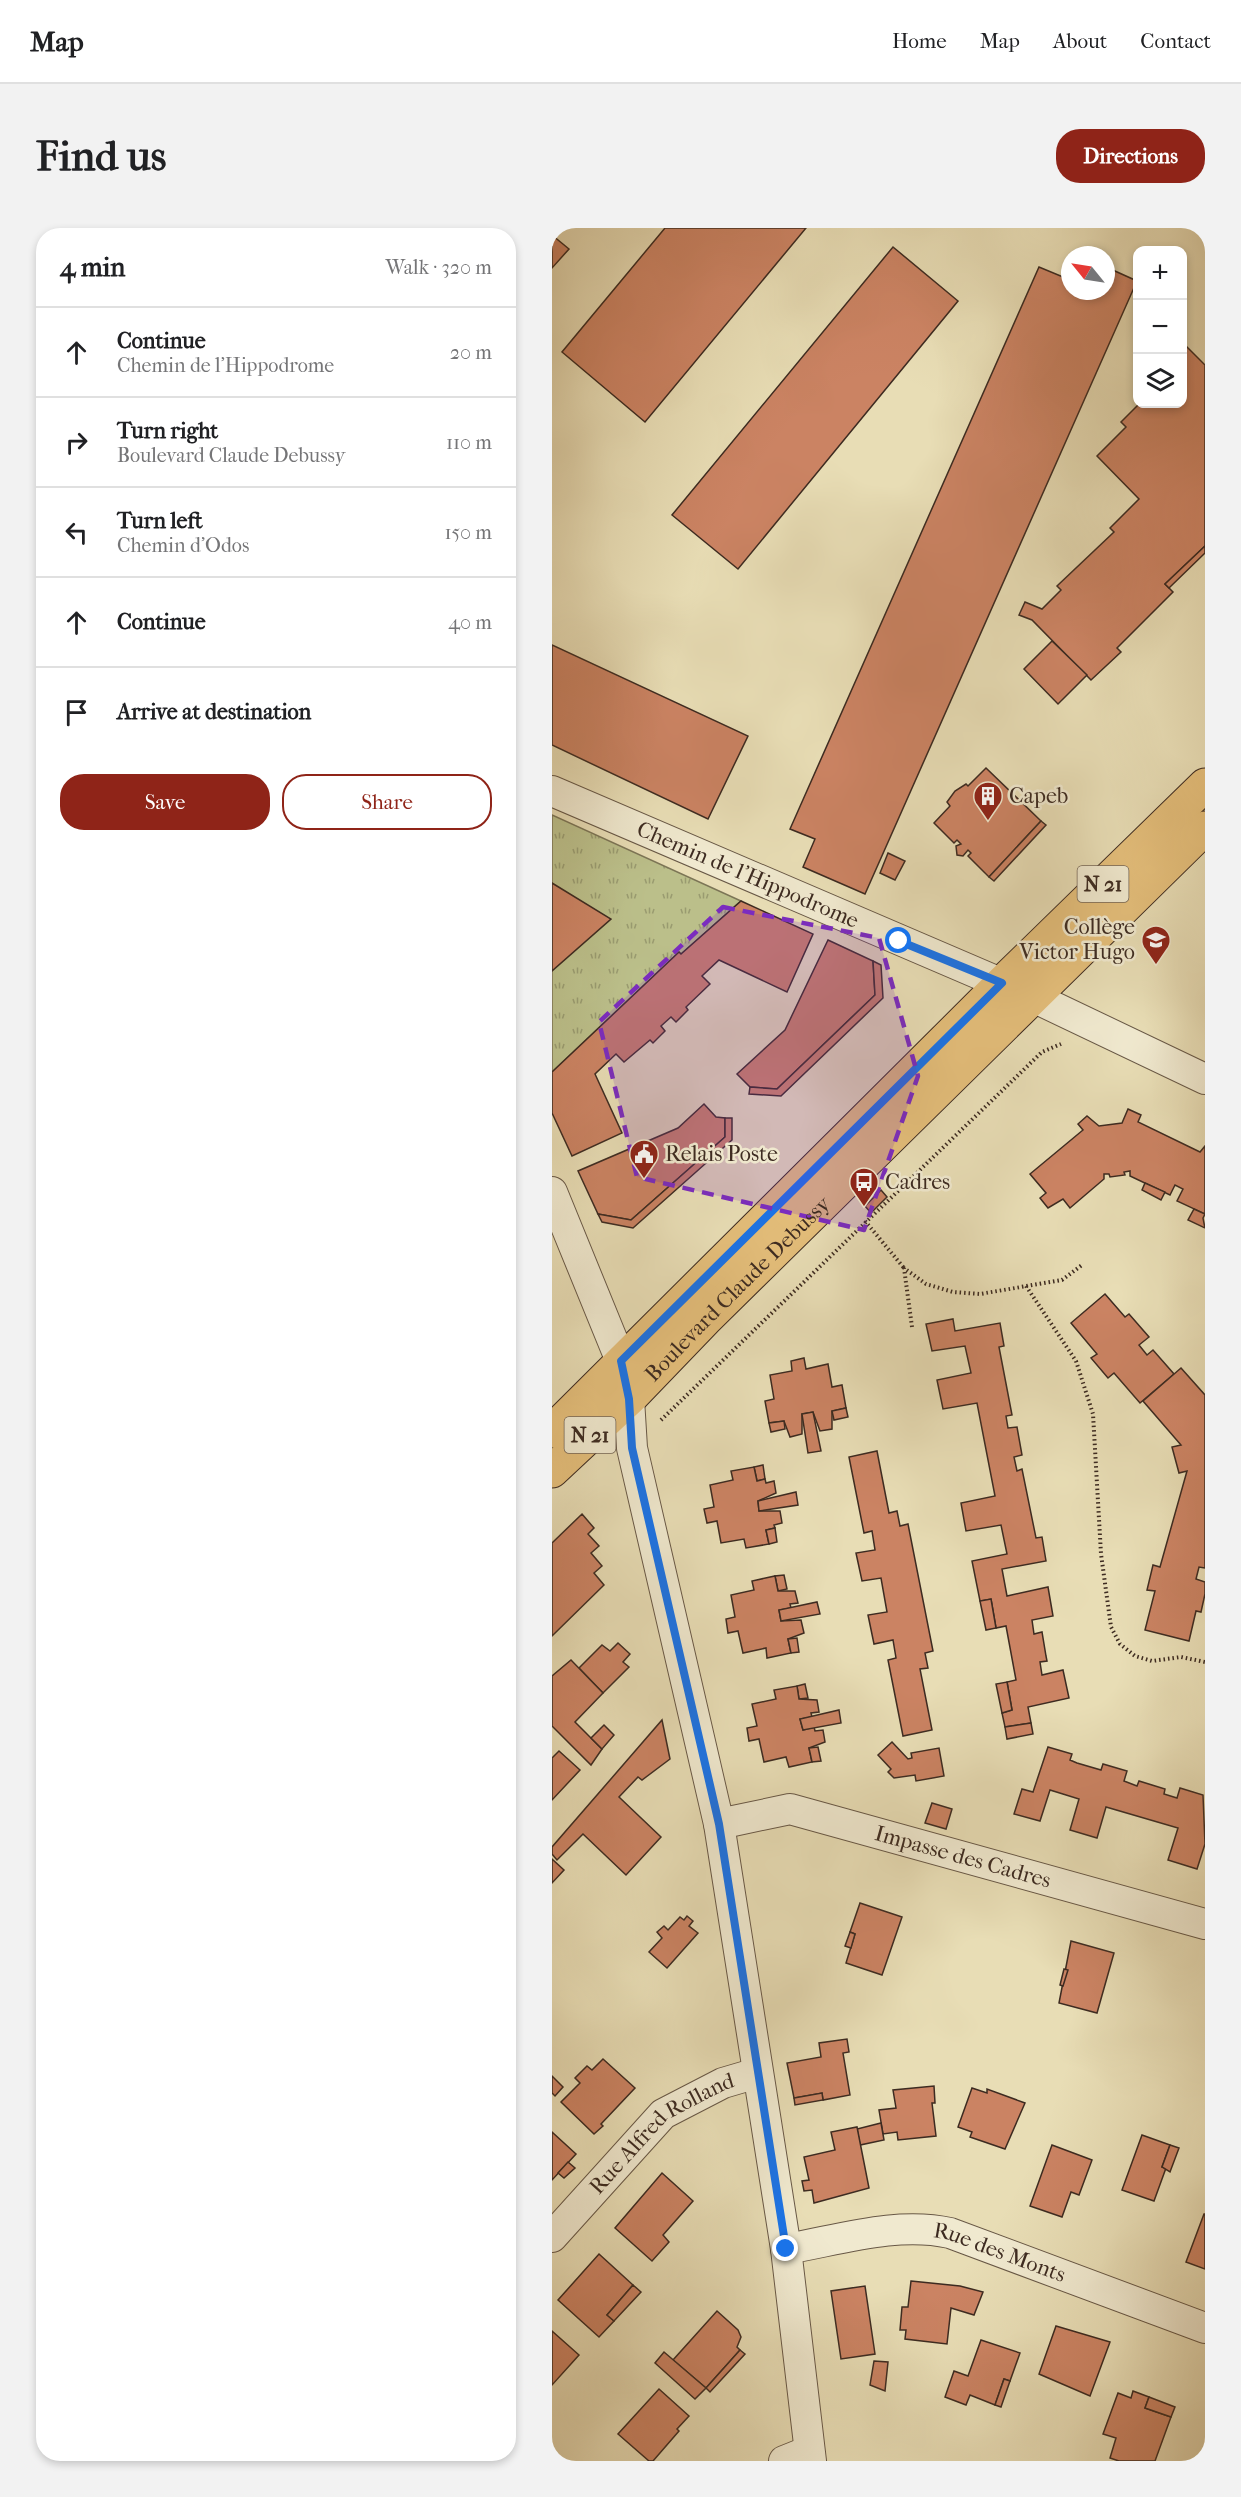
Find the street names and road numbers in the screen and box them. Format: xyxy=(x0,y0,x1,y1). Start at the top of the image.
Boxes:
street label: Chemin de l'Hippodrome xyxy=(633,816,863,934)
road number: N 21 xyxy=(1078,866,1128,902)
street label: Boulevard Claude Debussy xyxy=(640,1190,837,1387)
road number: N 21 xyxy=(564,1417,615,1453)
street label: Impasse des Cadres xyxy=(872,1820,1054,1894)
street label: Rue Alfred Rolland xyxy=(584,2067,738,2200)
street label: Rue des Monts xyxy=(932,2217,1069,2288)

